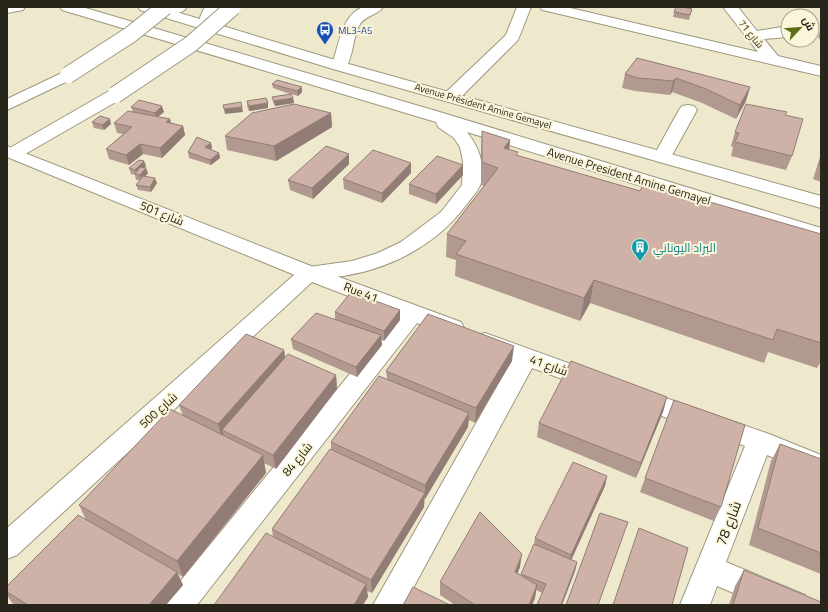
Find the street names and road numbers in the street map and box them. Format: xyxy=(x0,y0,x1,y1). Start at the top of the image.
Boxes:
street label: شارع 71 xyxy=(735,17,767,51)
street label: Avenue Président Amine Gemayel xyxy=(413,79,553,133)
street label: Avenue President Amine Gemayel xyxy=(545,142,713,210)
street label: شارع 501 xyxy=(137,196,187,230)
street label: Rue 41 xyxy=(341,277,381,307)
street label: شارع 41 xyxy=(527,349,571,381)
street label: شارع 500 xyxy=(135,387,182,432)
street label: شارع 84 xyxy=(277,438,317,480)
street label: شارع 78 xyxy=(710,498,746,548)

